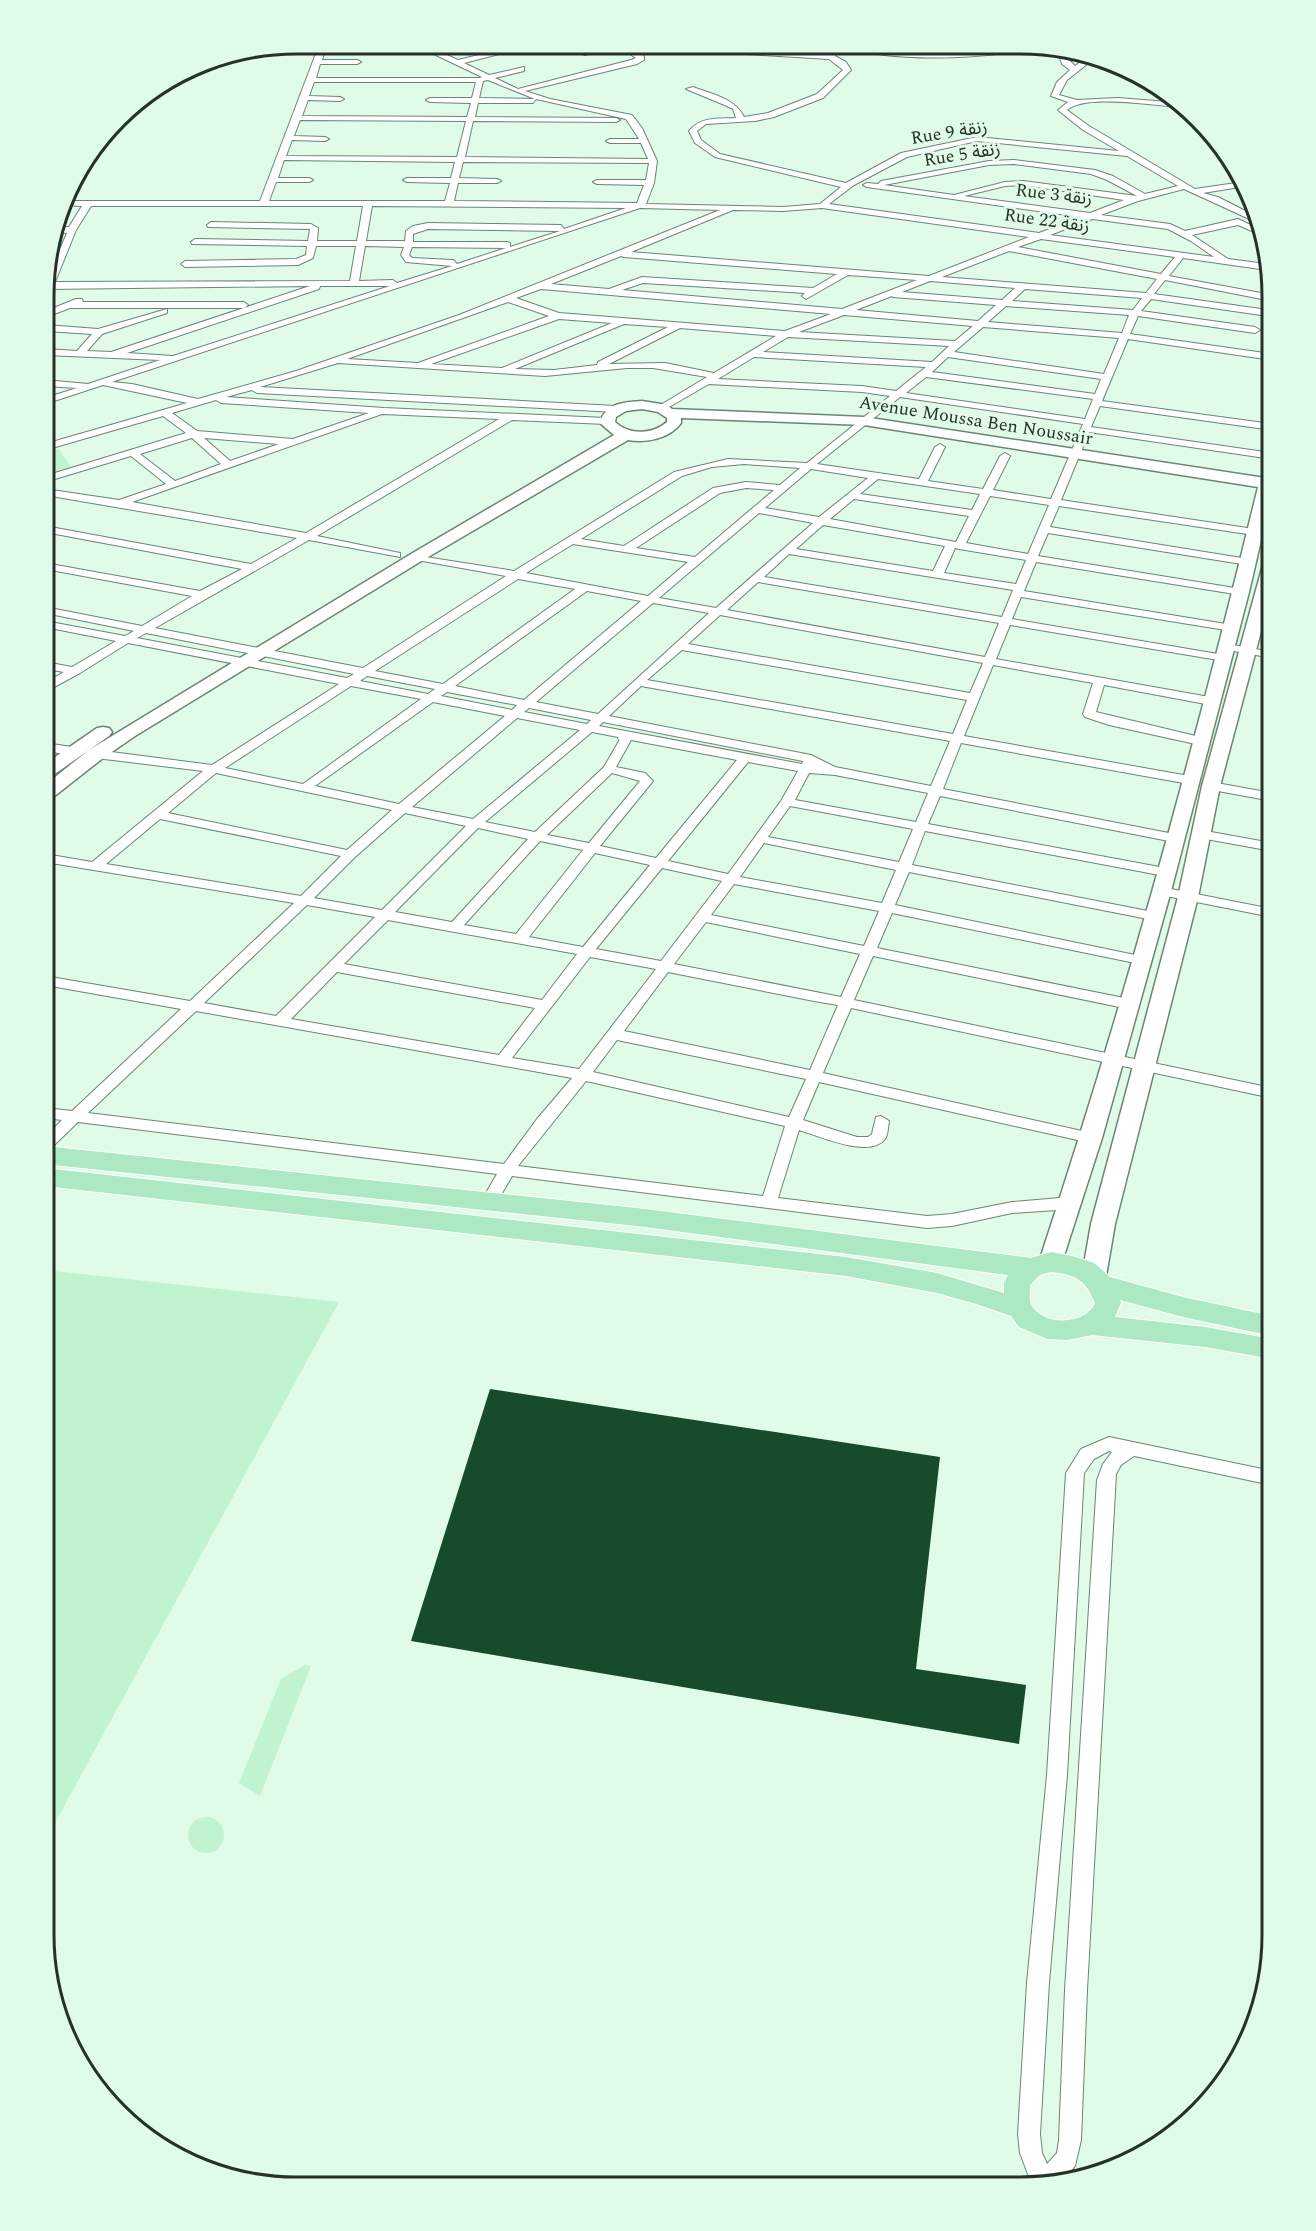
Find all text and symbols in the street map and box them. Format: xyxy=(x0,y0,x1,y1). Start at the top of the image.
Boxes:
street label: Rue 9 زنقة xyxy=(909,113,989,152)
street label: Rue 5 زنقة xyxy=(922,135,1002,174)
street label: Rue 3 زنقة xyxy=(1014,176,1094,213)
street label: Rue 22 زنقة xyxy=(1002,201,1092,240)
street label: Avenue Moussa Ben Noussair xyxy=(857,389,1095,452)

